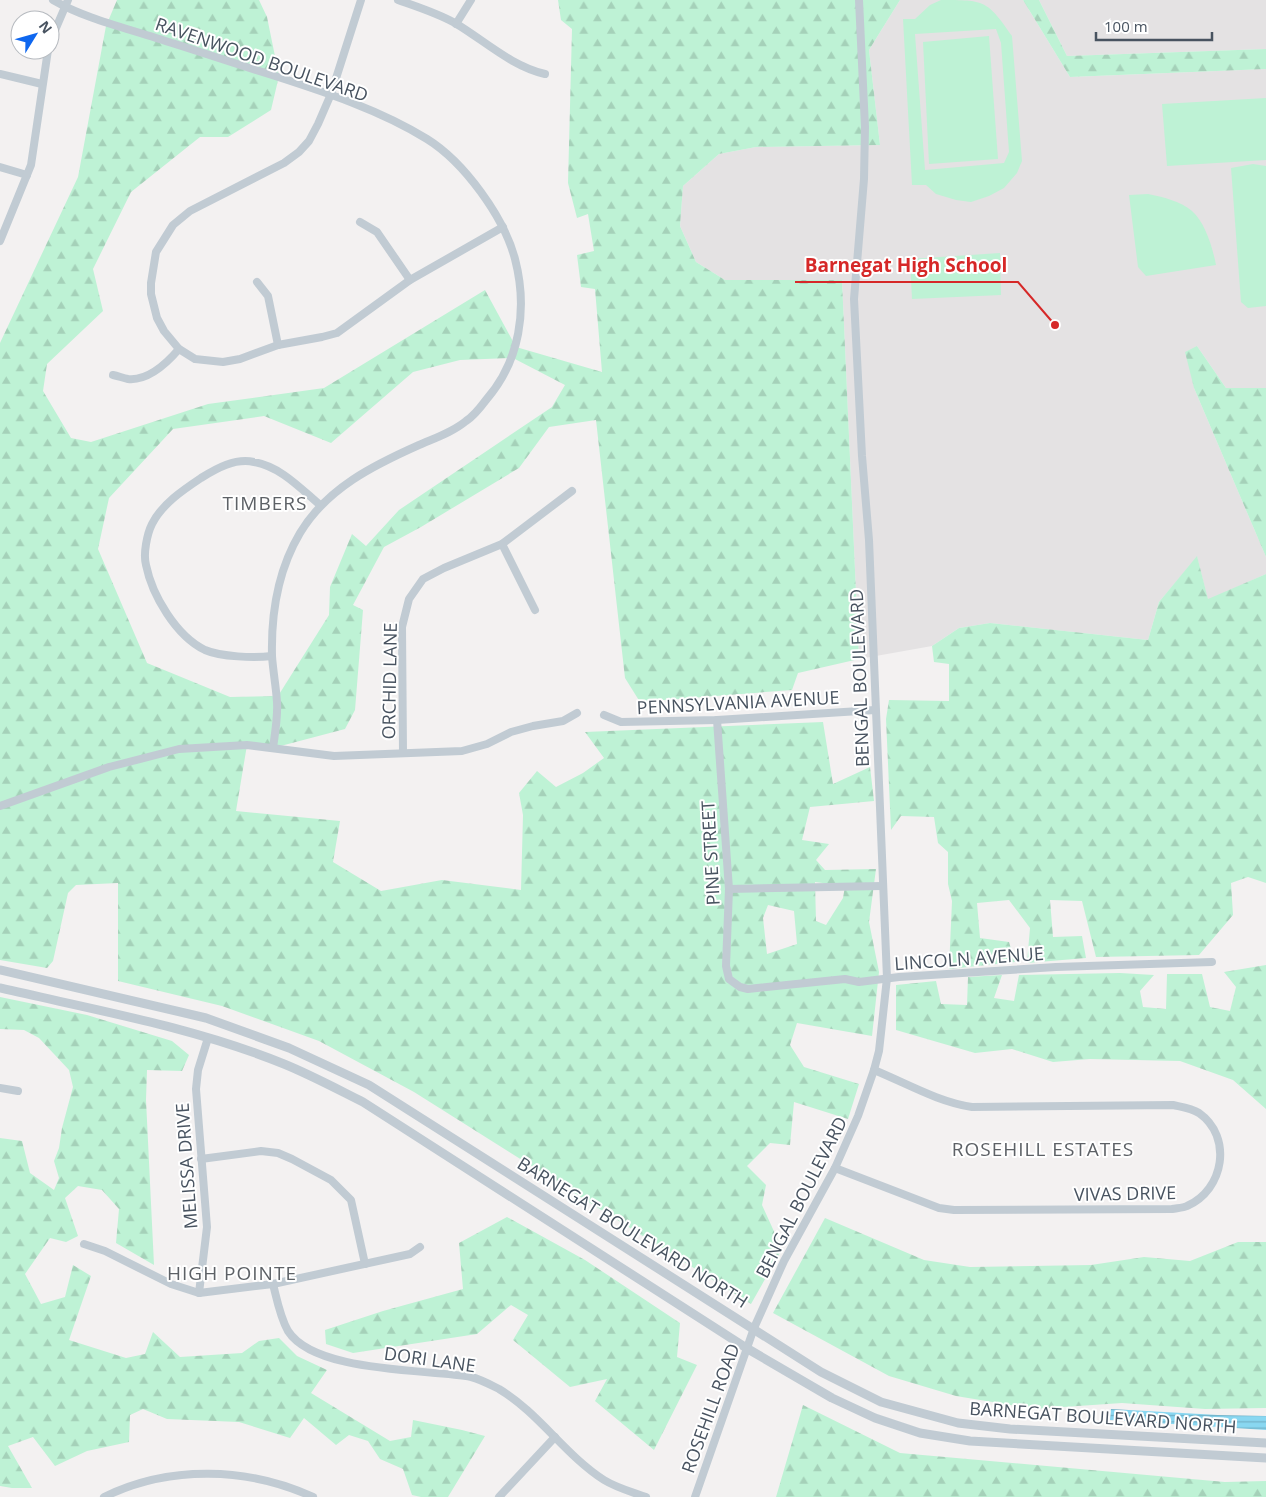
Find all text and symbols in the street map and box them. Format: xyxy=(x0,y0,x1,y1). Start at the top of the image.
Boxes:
north arrow xyxy=(10,10,60,60)
scale bar xyxy=(1096,10,1212,42)
street label: RAVENWOOD BOULEVARD xyxy=(152,11,372,107)
text: 100 m xyxy=(1104,16,1148,36)
text: N xyxy=(35,17,57,37)
callout: Barnegat High School xyxy=(795,248,1018,282)
text: Barnegat High School xyxy=(805,252,1007,278)
district label: TIMBERS xyxy=(223,490,307,516)
street label: BENGAL BOULEVARD xyxy=(844,589,874,767)
street label: ORCHID LANE xyxy=(376,622,402,740)
street label: PENNSYLVANIA AVENUE xyxy=(636,685,840,719)
street label: PINE STREET xyxy=(695,800,725,906)
street label: LINCOLN AVENUE xyxy=(893,941,1045,975)
street label: MELISSA DRIVE xyxy=(170,1102,202,1230)
street label: BENGAL BOULEVARD xyxy=(750,1112,852,1282)
district label: ROSEHILL ESTATES xyxy=(952,1136,1134,1162)
street label: BARNEGAT BOULEVARD NORTH xyxy=(513,1151,753,1313)
street label: VIVAS DRIVE xyxy=(1074,1180,1176,1206)
district label: HIGH POINTE xyxy=(167,1260,297,1286)
street label: ROSEHILL ROAD xyxy=(675,1340,745,1476)
street label: DORI LANE xyxy=(383,1341,477,1377)
street label: BARNEGAT BOULEVARD NORTH xyxy=(969,1396,1237,1438)

